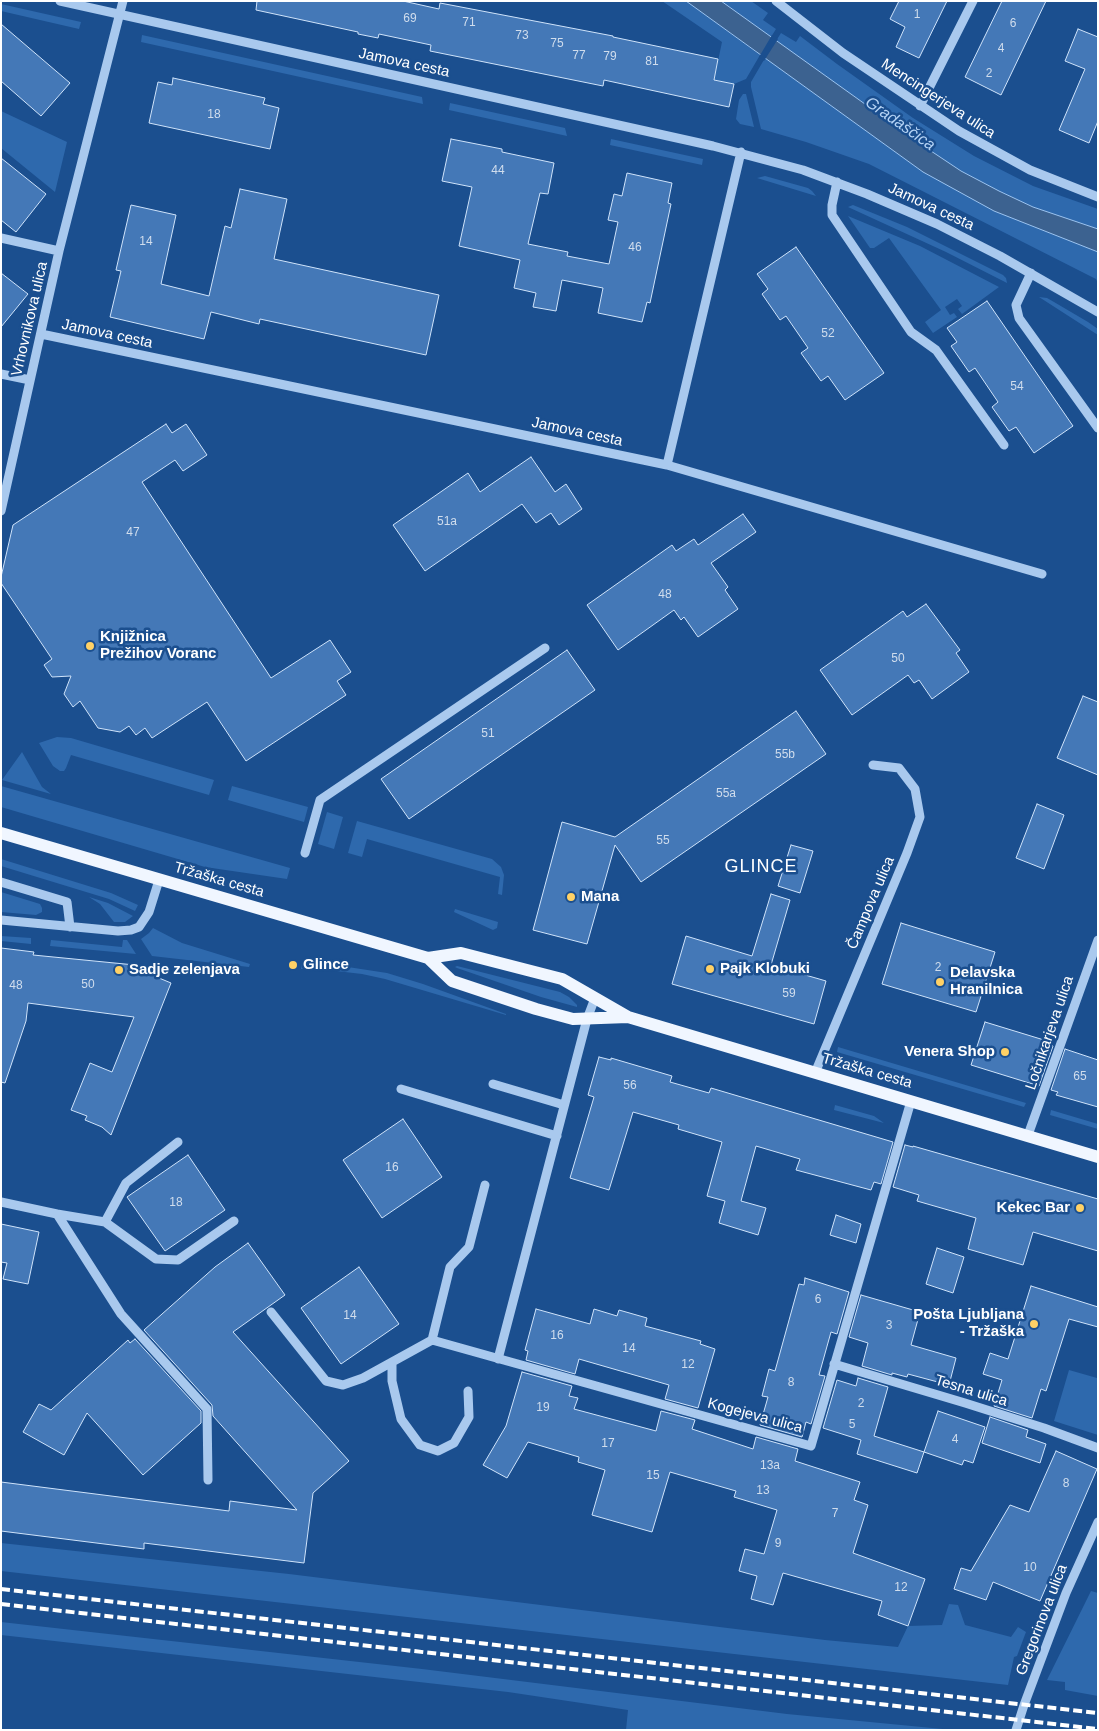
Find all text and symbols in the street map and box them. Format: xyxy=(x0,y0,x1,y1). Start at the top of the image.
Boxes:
house number: 1 xyxy=(914,8,920,22)
house number: 69 xyxy=(403,12,417,26)
house number: 71 xyxy=(462,16,476,30)
house number: 6 xyxy=(1010,17,1016,31)
house number: 73 xyxy=(515,29,529,43)
house number: 75 xyxy=(550,37,564,51)
house number: 4 xyxy=(998,42,1004,56)
street label: Jamova cesta xyxy=(357,45,451,81)
house number: 77 xyxy=(572,49,586,63)
house number: 79 xyxy=(603,50,617,64)
house number: 81 xyxy=(645,55,659,69)
street label: Mencingerjeva ulica xyxy=(878,55,998,143)
house number: 2 xyxy=(986,67,992,81)
water label: Gradaščica xyxy=(861,93,939,155)
house number: 18 xyxy=(207,108,221,122)
house number: 44 xyxy=(491,164,505,178)
street label: Jamova cesta xyxy=(885,179,977,235)
house number: 14 xyxy=(139,235,153,249)
house number: 46 xyxy=(628,241,642,255)
street label: Vrhovnikova ulica xyxy=(8,260,52,378)
street label: Jamova cesta xyxy=(60,316,154,352)
house number: 52 xyxy=(821,327,835,341)
house number: 54 xyxy=(1010,380,1024,394)
street label: Jamova cesta xyxy=(530,414,624,450)
house number: 51a xyxy=(437,515,457,529)
house number: 47 xyxy=(126,526,140,540)
house number: 48 xyxy=(658,588,672,602)
place label: Knjižnica Prežihov Voranc xyxy=(100,628,216,663)
marker: Knjižnica Prežihov Voranc xyxy=(84,640,96,652)
house number: 50 xyxy=(891,652,905,666)
house number: 51 xyxy=(481,727,495,741)
house number: 55b xyxy=(775,748,795,762)
house number: 55a xyxy=(716,787,736,801)
house number: 55 xyxy=(656,834,670,848)
street label: Čampova ulica xyxy=(843,854,899,952)
district label: GLINCE xyxy=(724,856,798,878)
street label: Tržaška cesta xyxy=(172,859,266,901)
place label: Mana xyxy=(581,888,619,906)
marker: Mana xyxy=(565,891,577,903)
place label: Glince xyxy=(303,956,349,974)
marker: Glince xyxy=(287,959,299,971)
place label: Pajk Klobuki xyxy=(720,960,810,978)
place label: Sadje zelenjava xyxy=(129,961,240,979)
house number: 2 xyxy=(935,961,941,975)
marker: Pajk Klobuki xyxy=(704,963,716,975)
marker: Sadje zelenjava xyxy=(113,964,125,976)
place label: Delavska Hranilnica xyxy=(950,964,1023,999)
street label: Ločnikarjeva ulica xyxy=(1022,974,1078,1092)
marker: Delavska Hranilnica xyxy=(934,976,946,988)
house number: 50 xyxy=(81,978,95,992)
house number: 48 xyxy=(9,979,23,993)
house number: 59 xyxy=(782,987,796,1001)
place label: Venera Shop xyxy=(904,1043,995,1061)
marker: Venera Shop xyxy=(999,1046,1011,1058)
street label: Tržaška cesta xyxy=(820,1050,914,1092)
house number: 65 xyxy=(1073,1070,1087,1084)
house number: 56 xyxy=(623,1079,637,1093)
house number: 16 xyxy=(385,1161,399,1175)
house number: 18 xyxy=(169,1196,183,1210)
place label: Kekec Bar xyxy=(997,1199,1070,1217)
marker: Kekec Bar xyxy=(1074,1202,1086,1214)
house number: 6 xyxy=(815,1293,821,1307)
place label: Pošta Ljubljana - Tržaška xyxy=(913,1306,1024,1341)
house number: 14 xyxy=(343,1309,357,1323)
marker: Pošta Ljubljana - Tržaška xyxy=(1028,1318,1040,1330)
house number: 3 xyxy=(886,1319,892,1333)
house number: 16 xyxy=(550,1329,564,1343)
house number: 14 xyxy=(622,1342,636,1356)
house number: 12 xyxy=(681,1358,695,1372)
street label: Tesna ulica xyxy=(932,1371,1010,1411)
house number: 8 xyxy=(788,1376,794,1390)
street label: Kogejeva ulica xyxy=(706,1395,804,1437)
house number: 2 xyxy=(858,1397,864,1411)
house number: 19 xyxy=(536,1401,550,1415)
house number: 5 xyxy=(849,1418,855,1432)
house number: 4 xyxy=(952,1433,958,1447)
house number: 17 xyxy=(601,1437,615,1451)
house number: 13a xyxy=(760,1459,780,1473)
house number: 15 xyxy=(646,1469,660,1483)
house number: 8 xyxy=(1063,1477,1069,1491)
house number: 13 xyxy=(756,1484,770,1498)
house number: 7 xyxy=(832,1507,838,1521)
house number: 9 xyxy=(775,1537,781,1551)
house number: 10 xyxy=(1023,1561,1037,1575)
street label: Gregorinova ulica xyxy=(1013,1562,1071,1678)
house number: 12 xyxy=(894,1581,908,1595)

